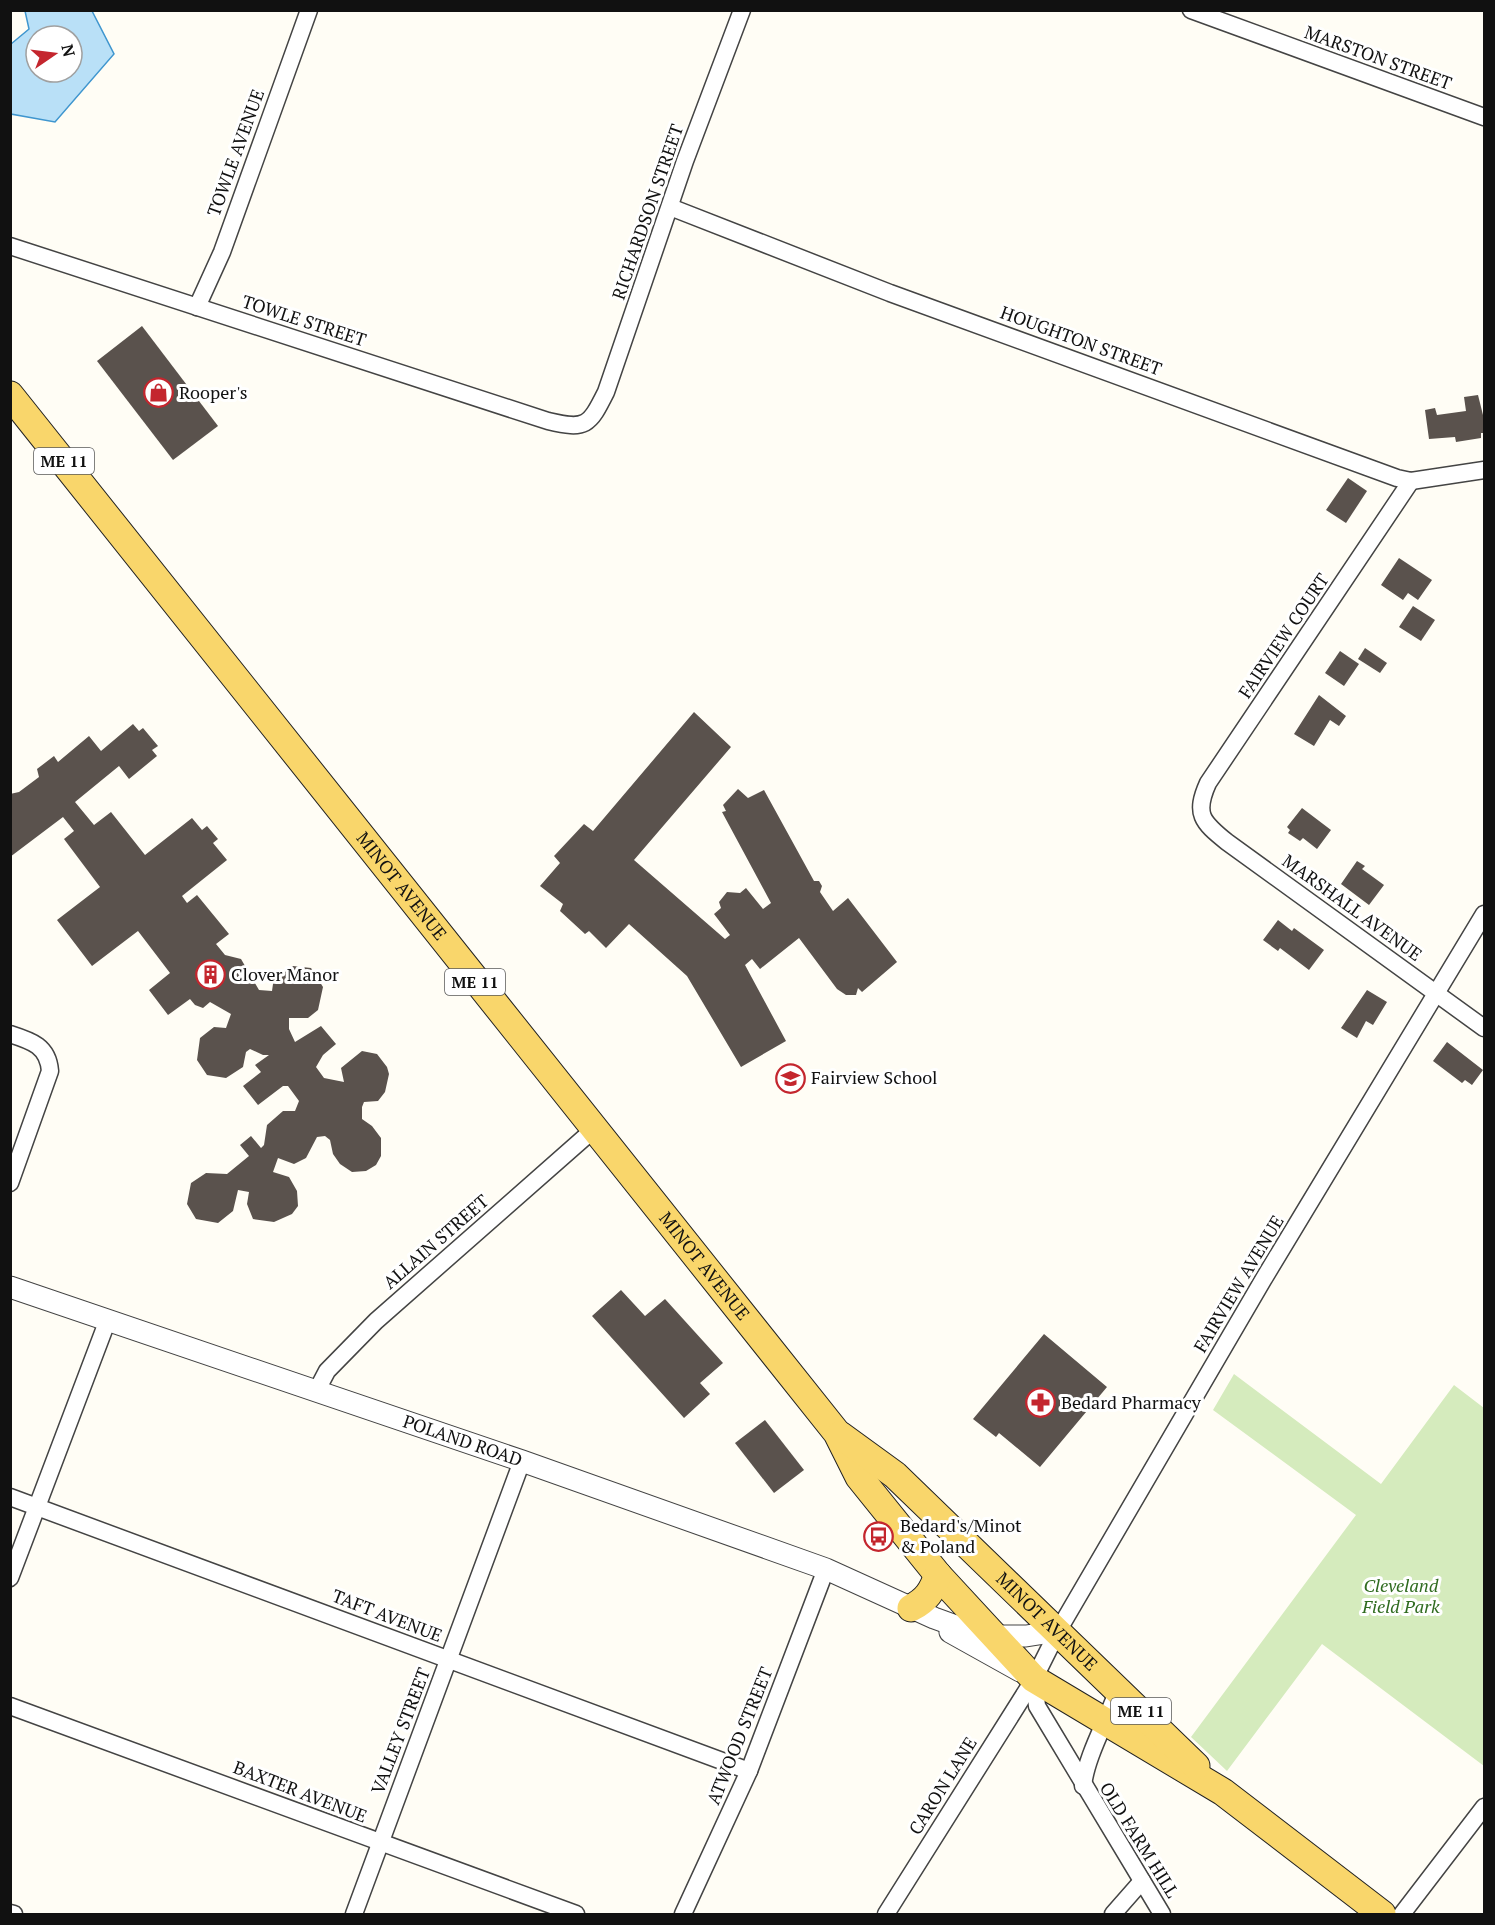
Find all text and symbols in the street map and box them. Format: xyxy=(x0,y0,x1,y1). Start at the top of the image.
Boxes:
street label: MARSTON STREET xyxy=(1301,19,1455,95)
north arrow xyxy=(24,24,84,84)
text: N xyxy=(56,42,81,59)
street label: TOWLE AVENUE xyxy=(201,86,269,220)
street label: RICHARDSON STREET xyxy=(606,121,688,303)
street label: TOWLE STREET xyxy=(239,289,370,351)
street label: HOUGHTON STREET xyxy=(997,300,1165,380)
shop icon: Rooper's xyxy=(142,377,174,409)
place label: Rooper's xyxy=(179,380,247,404)
road number: ME 11 xyxy=(34,448,94,474)
street label: FAIRVIEW COURT xyxy=(1232,568,1334,703)
street label: MINOT AVENUE xyxy=(352,826,453,945)
street label: MARSHALL AVENUE xyxy=(1278,848,1427,966)
building icon: Clover Manor xyxy=(194,959,226,991)
place label: Clover Manor xyxy=(231,962,339,986)
road number: ME 11 xyxy=(445,969,505,995)
school or university icon: Fairview School xyxy=(774,1062,806,1094)
place label: Fairview School xyxy=(811,1065,938,1089)
street label: ALLAIN STREET xyxy=(377,1189,493,1294)
street label: MINOT AVENUE xyxy=(654,1206,756,1325)
street label: FAIRVIEW AVENUE xyxy=(1188,1210,1289,1357)
pharmacy icon: Bedard Pharmacy xyxy=(1024,1387,1056,1419)
place label: Bedard Pharmacy xyxy=(1061,1390,1202,1414)
street label: POLAND ROAD xyxy=(400,1408,526,1471)
place label: Bedard's/Minot & Poland xyxy=(900,1513,1022,1558)
bus stop icon: Bedard's/Minot & Poland xyxy=(863,1520,895,1552)
street label: MINOT AVENUE xyxy=(992,1566,1103,1676)
park label: Cleveland Field Park xyxy=(1361,1573,1440,1618)
street label: TAFT AVENUE xyxy=(329,1583,446,1647)
street label: ATWOOD STREET xyxy=(701,1663,778,1808)
street label: VALLEY STREET xyxy=(365,1664,435,1797)
road number: ME 11 xyxy=(1111,1698,1171,1724)
street label: CARON LANE xyxy=(903,1732,982,1839)
street label: BAXTER AVENUE xyxy=(230,1755,371,1828)
street label: OLD FARM HILL xyxy=(1095,1777,1185,1902)

